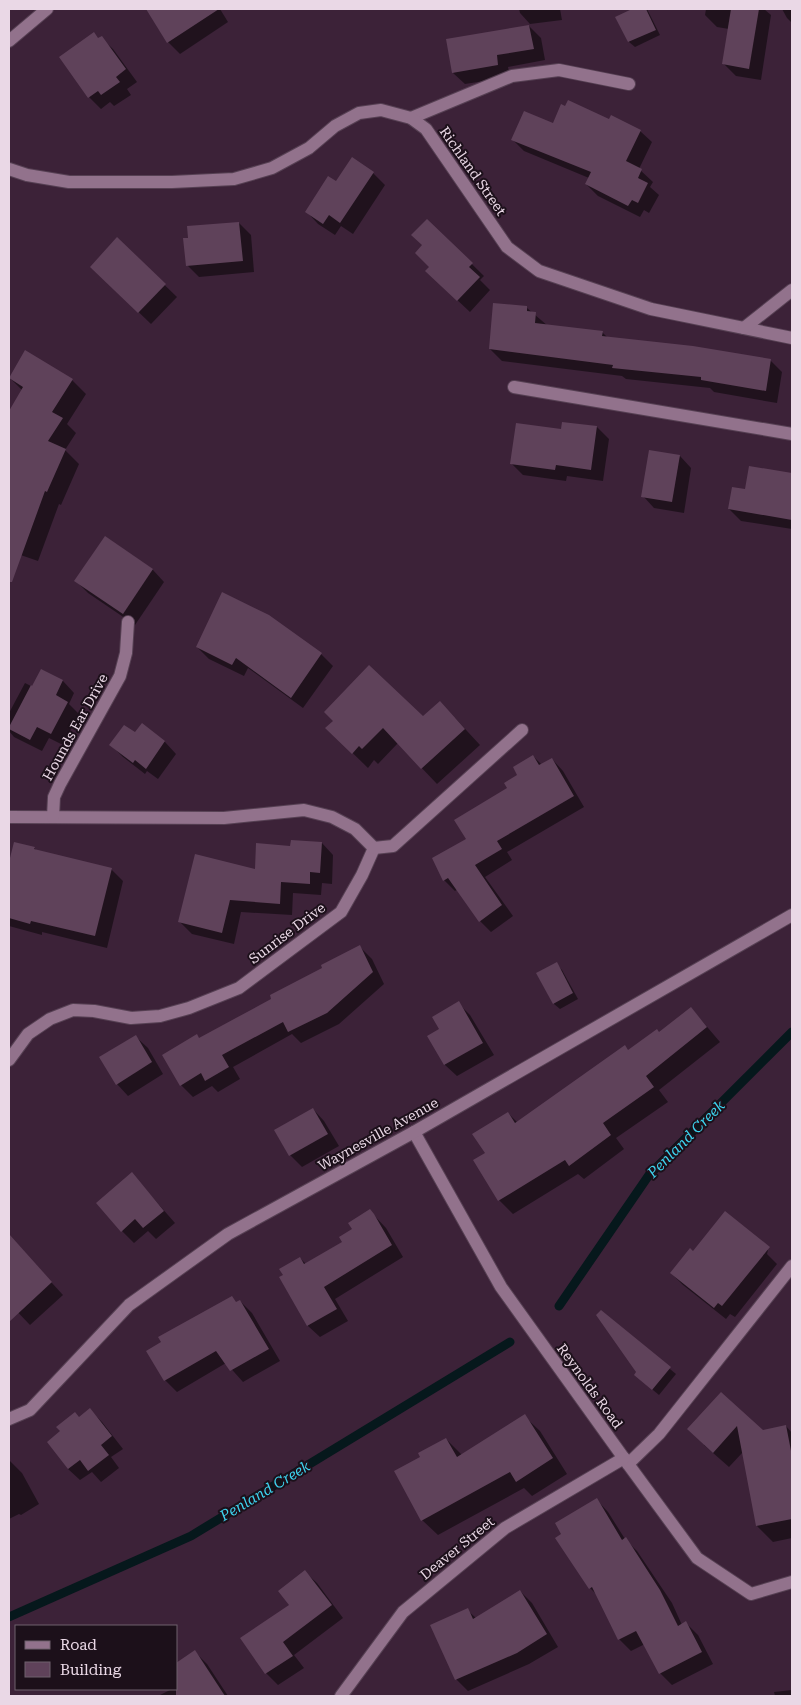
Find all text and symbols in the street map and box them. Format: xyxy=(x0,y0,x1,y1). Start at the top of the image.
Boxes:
street label: Richland Street xyxy=(436,124,510,218)
street label: Hounds Ear Drive xyxy=(39,671,111,783)
street label: Sunrise Drive xyxy=(246,899,328,967)
street label: Waynesville Avenue xyxy=(315,1094,441,1174)
water label: Penland Creek xyxy=(643,1096,729,1182)
street label: Reynolds Road xyxy=(554,1340,626,1432)
water label: Penland Creek xyxy=(216,1457,314,1526)
street label: Deaver Street xyxy=(417,1513,497,1583)
legend xyxy=(15,1625,178,1690)
text: Road xyxy=(60,1636,97,1654)
text: Building xyxy=(60,1661,122,1679)

